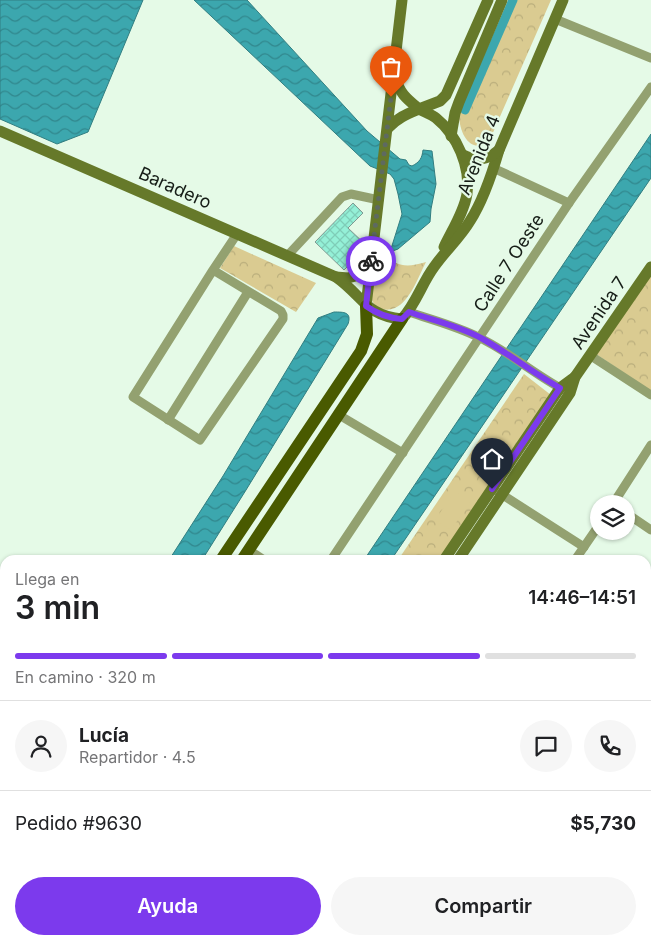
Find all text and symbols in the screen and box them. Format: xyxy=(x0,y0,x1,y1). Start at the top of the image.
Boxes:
pin xyxy=(370,46,412,97)
icon: bag xyxy=(377,53,405,81)
street label: Avenida 4 xyxy=(453,112,504,198)
street label: Baradero xyxy=(136,162,215,213)
street label: Calle 7 Oeste xyxy=(469,210,548,316)
courier xyxy=(346,236,396,286)
icon: bike xyxy=(357,247,385,275)
street label: Avenida 7 xyxy=(567,273,630,353)
pin xyxy=(471,438,513,489)
icon: home xyxy=(478,445,506,473)
map controls xyxy=(590,495,635,540)
button: layers xyxy=(590,495,635,540)
text: Llega en xyxy=(15,569,79,589)
text: 14:46–14:51 xyxy=(528,586,636,609)
text: 3 min xyxy=(15,588,100,627)
text: En camino · 320 m xyxy=(15,667,156,687)
button: person xyxy=(15,720,67,772)
button: chat xyxy=(520,720,572,772)
button: phone xyxy=(584,720,636,772)
text: Lucía xyxy=(79,724,129,747)
text: Repartidor · 4.5 xyxy=(79,747,196,767)
text: Pedido #9630 xyxy=(15,812,142,835)
text: $5,730 xyxy=(570,812,636,835)
button: Ayuda xyxy=(15,877,321,935)
button: Compartir xyxy=(331,877,636,935)

